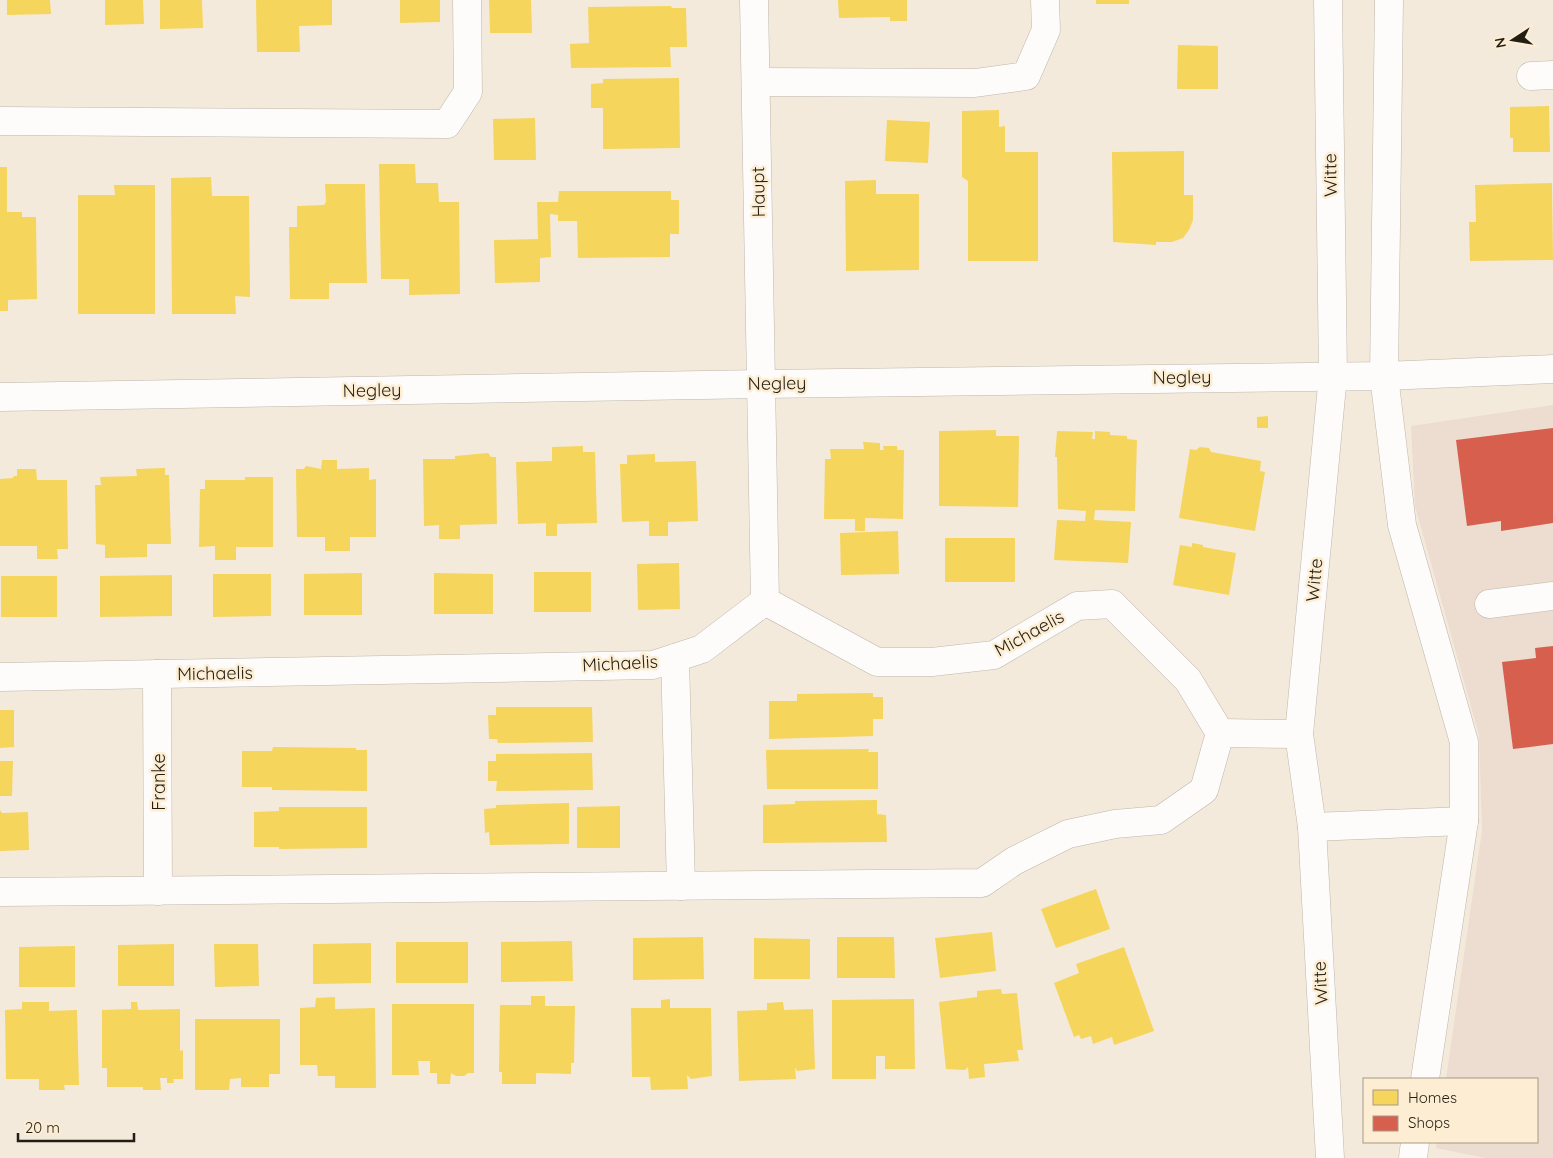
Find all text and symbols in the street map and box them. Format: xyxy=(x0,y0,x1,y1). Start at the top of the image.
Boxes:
north arrow xyxy=(1488,15,1538,65)
text: N xyxy=(1490,36,1510,50)
street label: Witte xyxy=(1318,153,1342,197)
street label: Haupt xyxy=(746,166,770,218)
street label: Negley xyxy=(1152,365,1212,389)
street label: Negley xyxy=(747,371,807,395)
street label: Negley xyxy=(342,378,402,402)
street label: Witte xyxy=(1301,557,1327,603)
street label: Michaelis xyxy=(990,605,1068,661)
street label: Michaelis xyxy=(582,650,658,676)
street label: Michaelis xyxy=(177,661,253,685)
street label: Franke xyxy=(147,753,170,811)
street label: Witte xyxy=(1307,961,1333,1005)
legend xyxy=(1363,1078,1538,1143)
text: Homes xyxy=(1408,1088,1457,1107)
scale bar xyxy=(18,1110,134,1142)
text: Shops xyxy=(1408,1113,1450,1132)
text: 20 m xyxy=(25,1118,60,1137)

